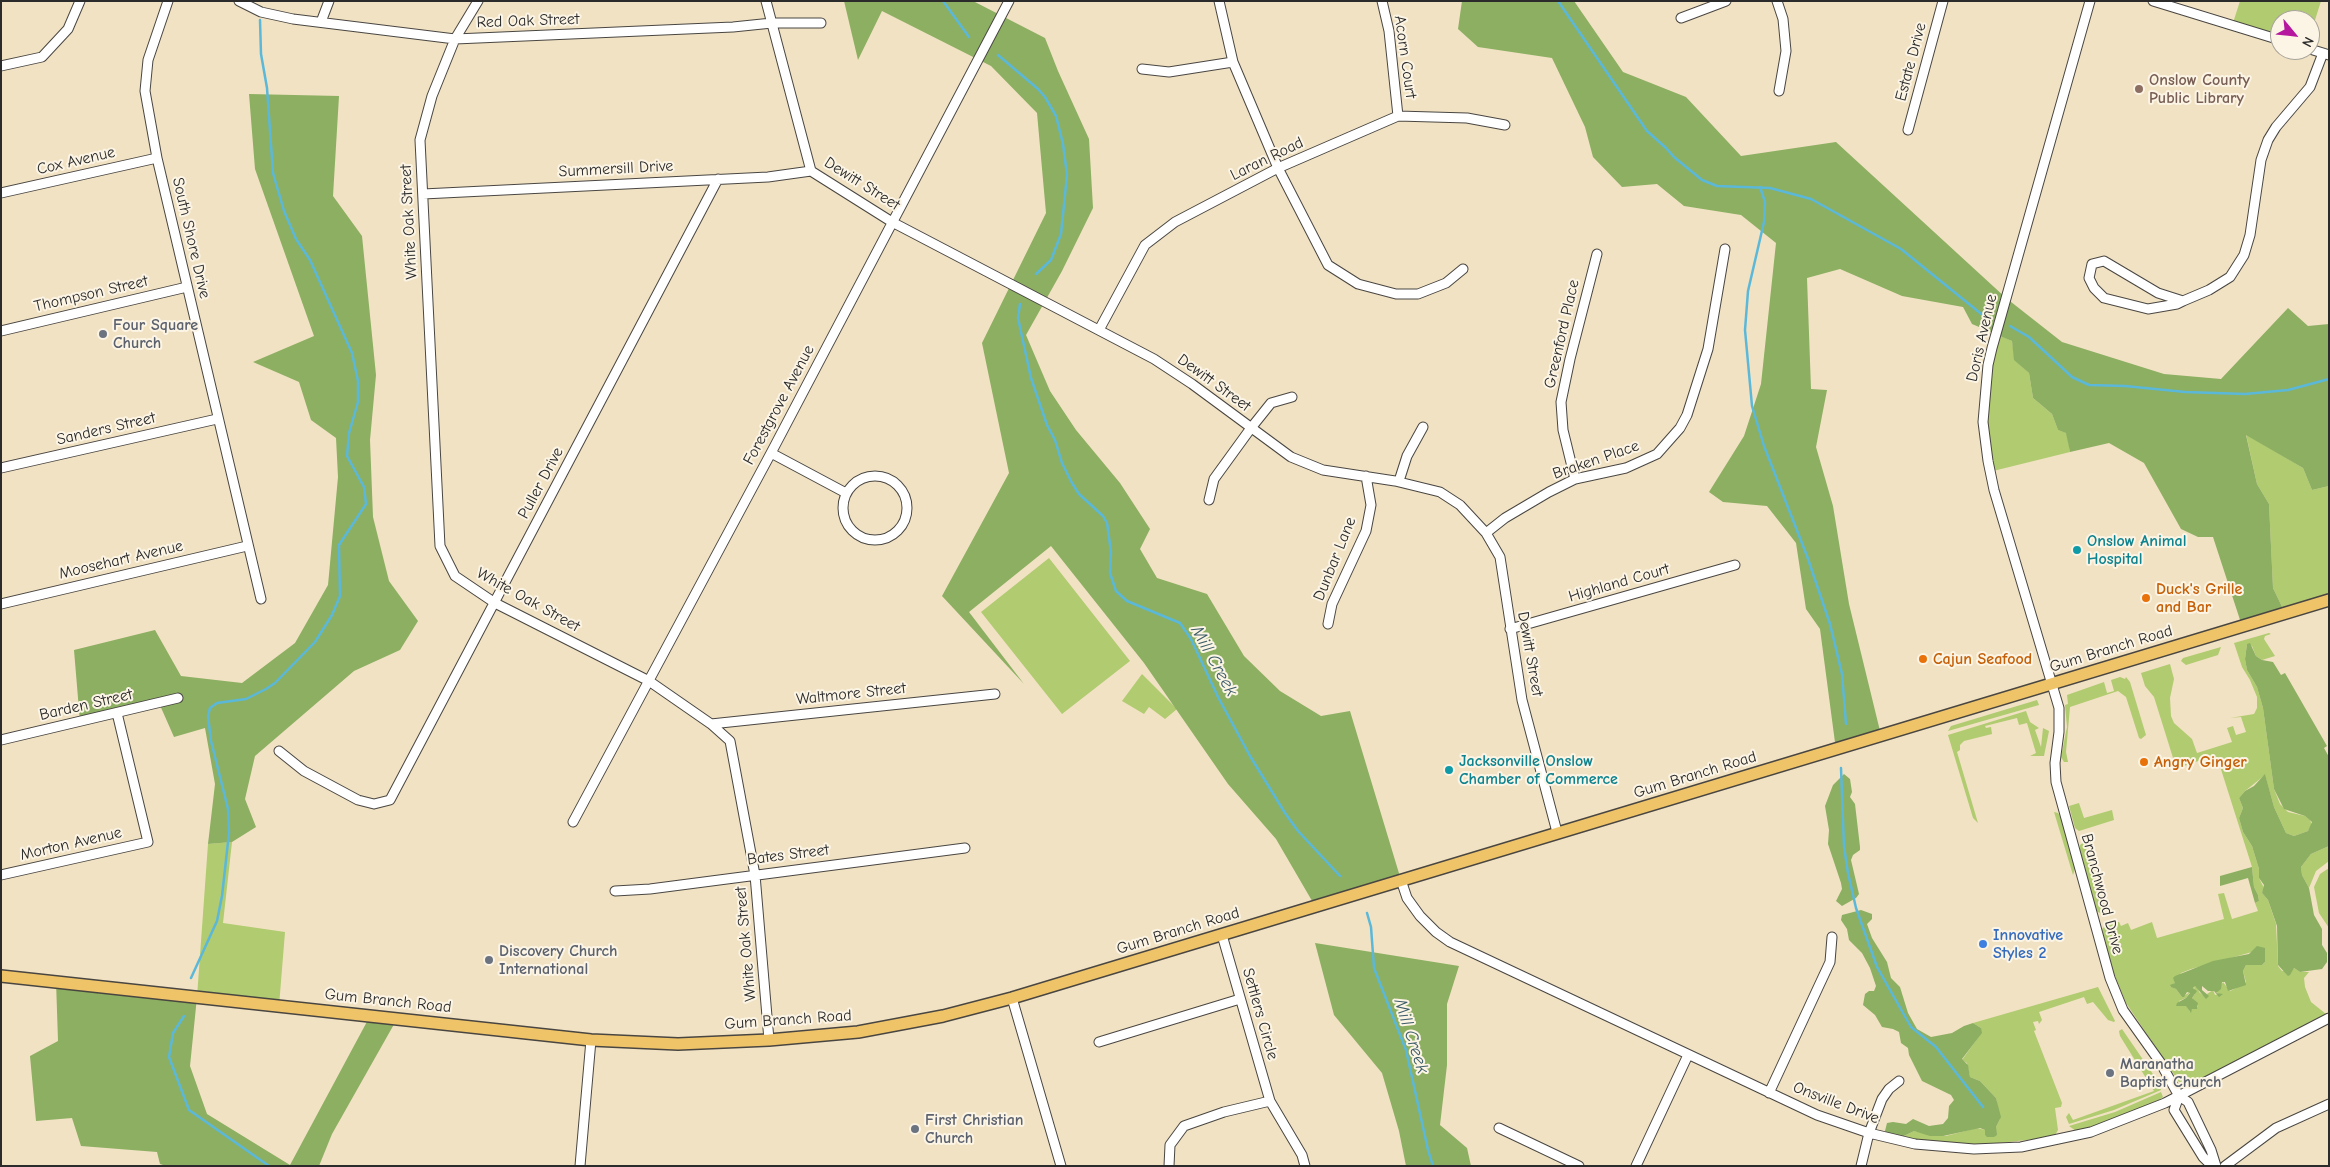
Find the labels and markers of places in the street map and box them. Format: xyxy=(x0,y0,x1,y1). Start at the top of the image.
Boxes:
place label: Onslow County Public Library xyxy=(2149,70,2250,108)
marker: Onslow County Public Library xyxy=(2133,83,2145,95)
place label: Four Square Church xyxy=(113,315,198,353)
marker: Four Square Church xyxy=(97,328,109,340)
place label: Onslow Animal Hospital xyxy=(2087,531,2186,569)
marker: Onslow Animal Hospital xyxy=(2071,544,2083,556)
place label: Duck's Grille and Bar xyxy=(2156,579,2242,617)
marker: Duck's Grille and Bar xyxy=(2140,592,2152,604)
place label: Cajun Seafood xyxy=(1933,649,2032,669)
marker: Cajun Seafood xyxy=(1917,653,1929,665)
place label: Jacksonville Onslow Chamber of Commerce xyxy=(1459,751,1618,789)
place label: Angry Ginger xyxy=(2154,752,2247,772)
marker: Angry Ginger xyxy=(2138,756,2150,768)
marker: Jacksonville Onslow Chamber of Commerce xyxy=(1443,764,1455,776)
place label: Innovative Styles 2 xyxy=(1993,925,2063,963)
marker: Innovative Styles 2 xyxy=(1977,938,1989,950)
place label: Discovery Church International xyxy=(499,941,618,979)
marker: Discovery Church International xyxy=(483,954,495,966)
place label: Maranatha Baptist Church xyxy=(2120,1054,2221,1092)
marker: Maranatha Baptist Church xyxy=(2104,1067,2116,1079)
place label: First Christian Church xyxy=(925,1110,1024,1148)
marker: First Christian Church xyxy=(909,1123,921,1135)

